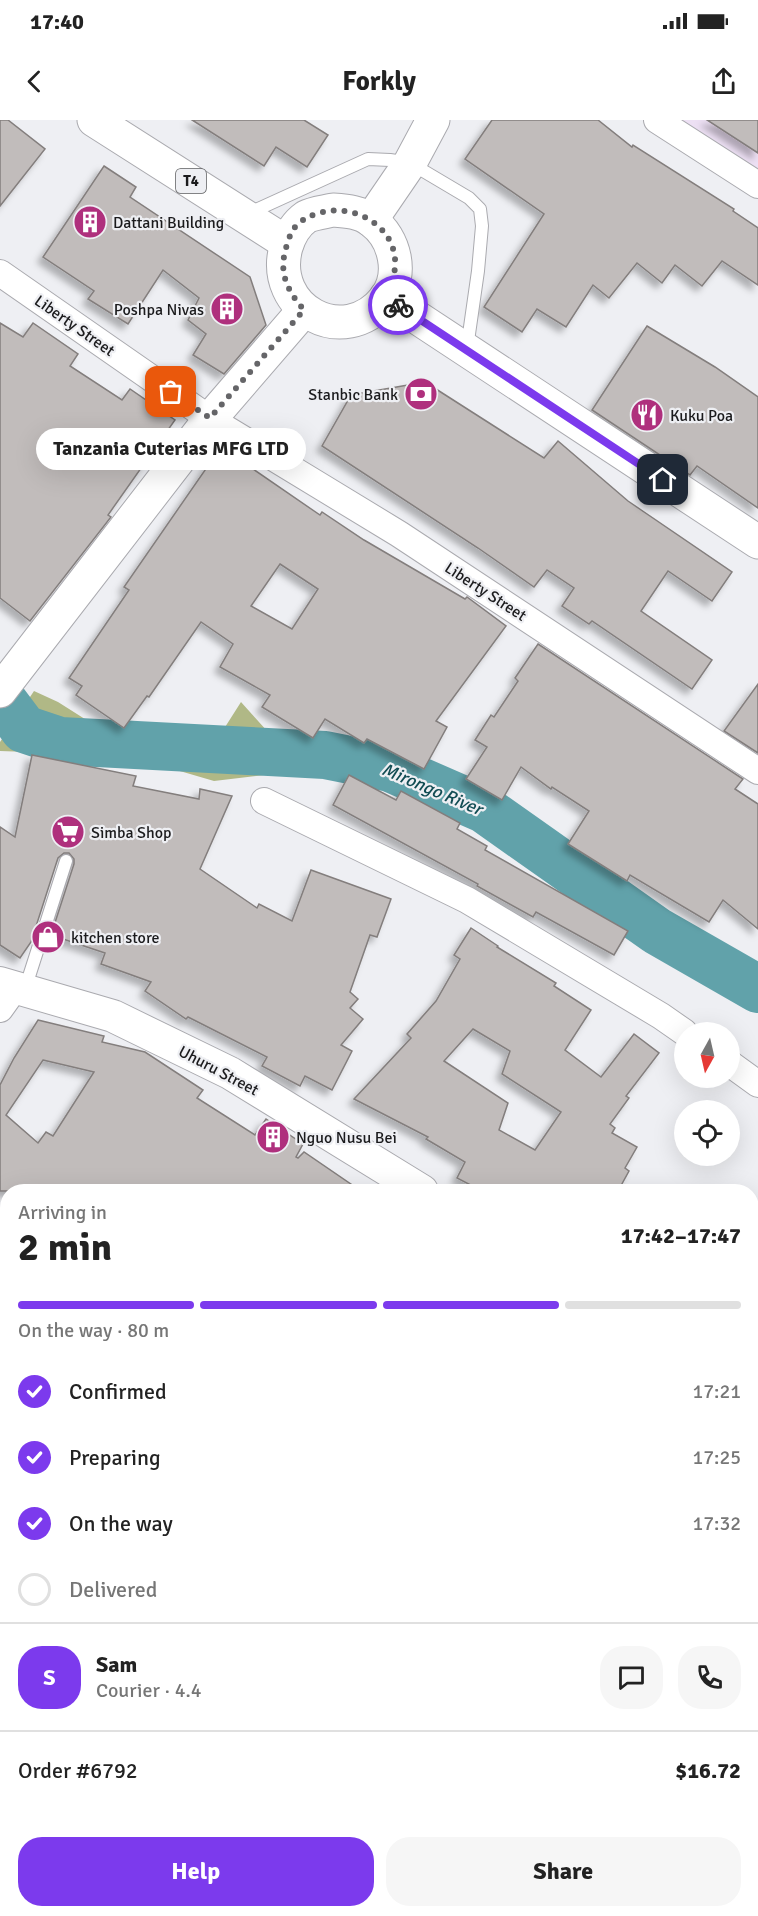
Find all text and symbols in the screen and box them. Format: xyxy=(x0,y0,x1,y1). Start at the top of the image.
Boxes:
text: 17:40 xyxy=(30,8,84,35)
icon: back xyxy=(18,65,51,98)
text: Forkly xyxy=(342,65,416,98)
icon: share xyxy=(707,65,740,98)
road number: T4 xyxy=(176,169,206,193)
building icon: Dattani Building xyxy=(72,204,108,240)
place label: Dattani Building xyxy=(113,213,224,233)
courier xyxy=(368,275,428,335)
icon: bike xyxy=(382,289,415,322)
street label: Liberty Street xyxy=(30,291,119,361)
building icon: Poshpa Nivas xyxy=(209,291,245,327)
place label: Poshpa Nivas xyxy=(114,300,204,320)
pin xyxy=(145,366,196,417)
icon: bag xyxy=(154,375,187,408)
bank icon: Stanbic Bank xyxy=(403,376,439,412)
place label: Stanbic Bank xyxy=(308,385,398,405)
restaurant icon: Kuku Poa xyxy=(629,397,665,433)
place label: Kuku Poa xyxy=(670,406,733,426)
callout: Tanzania Cuterias MFG LTD xyxy=(36,428,306,470)
text: Tanzania Cuterias MFG LTD xyxy=(53,436,289,461)
pin xyxy=(637,454,688,505)
icon: home xyxy=(646,463,679,496)
street label: Liberty Street xyxy=(441,558,530,626)
water label: Mirongo River xyxy=(379,758,488,821)
supermarket icon: Simba Shop xyxy=(50,814,86,850)
place label: Simba Shop xyxy=(91,823,171,843)
shop icon: kitchen store xyxy=(30,919,66,955)
place label: kitchen store xyxy=(71,928,160,948)
north arrow xyxy=(674,1022,740,1088)
map controls xyxy=(674,1022,740,1166)
street label: Uhuru Street xyxy=(175,1041,262,1101)
button: locate xyxy=(674,1100,740,1166)
building icon: Nguo Nusu Bei xyxy=(255,1119,291,1155)
place label: Nguo Nusu Bei xyxy=(296,1128,397,1148)
text: Arriving in xyxy=(18,1200,107,1225)
text: 17:42–17:47 xyxy=(621,1222,741,1249)
text: 2 min xyxy=(18,1223,112,1271)
text: On the way · 80 m xyxy=(18,1318,169,1343)
icon: check xyxy=(18,1375,51,1408)
text: Confirmed xyxy=(69,1378,167,1405)
text: 17:21 xyxy=(692,1379,741,1404)
icon: check xyxy=(18,1441,51,1474)
text: Preparing xyxy=(69,1444,161,1471)
text: 17:25 xyxy=(692,1445,741,1470)
icon: check xyxy=(18,1507,51,1540)
text: On the way xyxy=(69,1510,173,1537)
text: 17:32 xyxy=(692,1511,741,1536)
text: Delivered xyxy=(69,1576,157,1603)
button: chat xyxy=(600,1646,663,1709)
button: phone xyxy=(678,1646,741,1709)
text: Sam xyxy=(96,1651,137,1678)
text: S xyxy=(43,1664,56,1691)
text: Courier · 4.4 xyxy=(96,1678,202,1703)
text: Order #6792 xyxy=(18,1757,138,1784)
text: $16.72 xyxy=(675,1757,741,1784)
button: Help xyxy=(18,1837,374,1906)
button: Share xyxy=(386,1837,741,1906)

